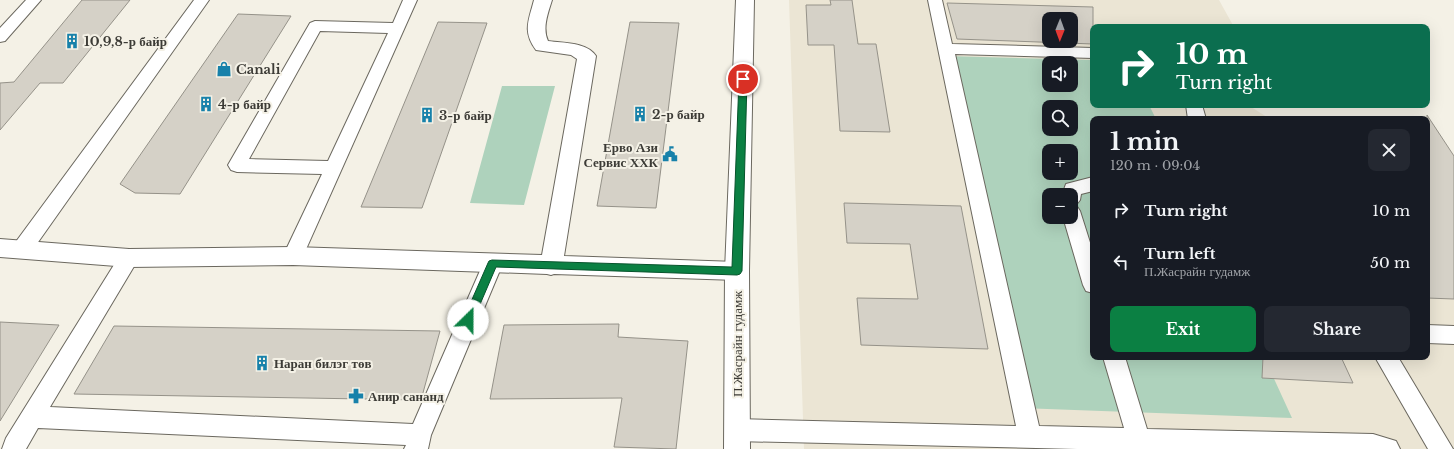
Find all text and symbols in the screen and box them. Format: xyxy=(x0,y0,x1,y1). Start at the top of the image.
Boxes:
north arrow xyxy=(1042,12,1078,48)
map controls xyxy=(1042,12,1078,224)
building icon: 10,9,8-р байр xyxy=(63,32,81,50)
place label: 10,9,8-р байр xyxy=(84,33,167,50)
text: 10 m xyxy=(1176,37,1248,72)
icon: right xyxy=(1110,40,1162,92)
button: sound xyxy=(1042,56,1078,92)
shop icon: Canali xyxy=(215,60,233,78)
place label: Canali xyxy=(236,61,281,78)
pin xyxy=(726,62,760,96)
icon: arrive xyxy=(732,68,754,90)
text: Turn right xyxy=(1176,72,1272,94)
building icon: 4-р байр xyxy=(197,95,215,113)
place label: 4-р байр xyxy=(218,96,271,113)
button: search xyxy=(1042,100,1078,136)
building icon: 2-р байр xyxy=(631,105,649,123)
building icon: 3-р байр xyxy=(418,106,436,124)
place label: 2-р байр xyxy=(652,106,705,123)
place label: 3-р байр xyxy=(439,107,492,124)
text: 1 min xyxy=(1110,127,1180,156)
button: close xyxy=(1368,129,1410,171)
place label: Ерво Ази Сервис ХХК xyxy=(584,139,659,171)
button: + xyxy=(1042,144,1078,180)
public building icon: Ерво Ази Сервис ХХК xyxy=(661,145,679,163)
text: 120 m · 09:04 xyxy=(1110,157,1200,174)
button: − xyxy=(1042,188,1078,224)
icon: right xyxy=(1110,199,1132,221)
text: Turn right xyxy=(1144,201,1227,220)
text: 10 m xyxy=(1372,201,1410,220)
text: Turn left xyxy=(1144,244,1215,263)
icon: left xyxy=(1110,251,1132,273)
text: 50 m xyxy=(1370,253,1410,272)
text: П.Жасрайн гудамж xyxy=(1144,263,1250,280)
street label: П.Жасрайн гудамж xyxy=(729,290,746,397)
position arrow xyxy=(447,299,489,341)
button: Exit xyxy=(1110,306,1256,352)
button: Share xyxy=(1264,306,1410,352)
building icon: Наран билэг төв xyxy=(253,354,271,372)
place label: Наран билэг төв xyxy=(274,355,371,372)
pharmacy icon: Анир сананд xyxy=(347,387,365,405)
place label: Анир сананд xyxy=(368,388,444,405)

